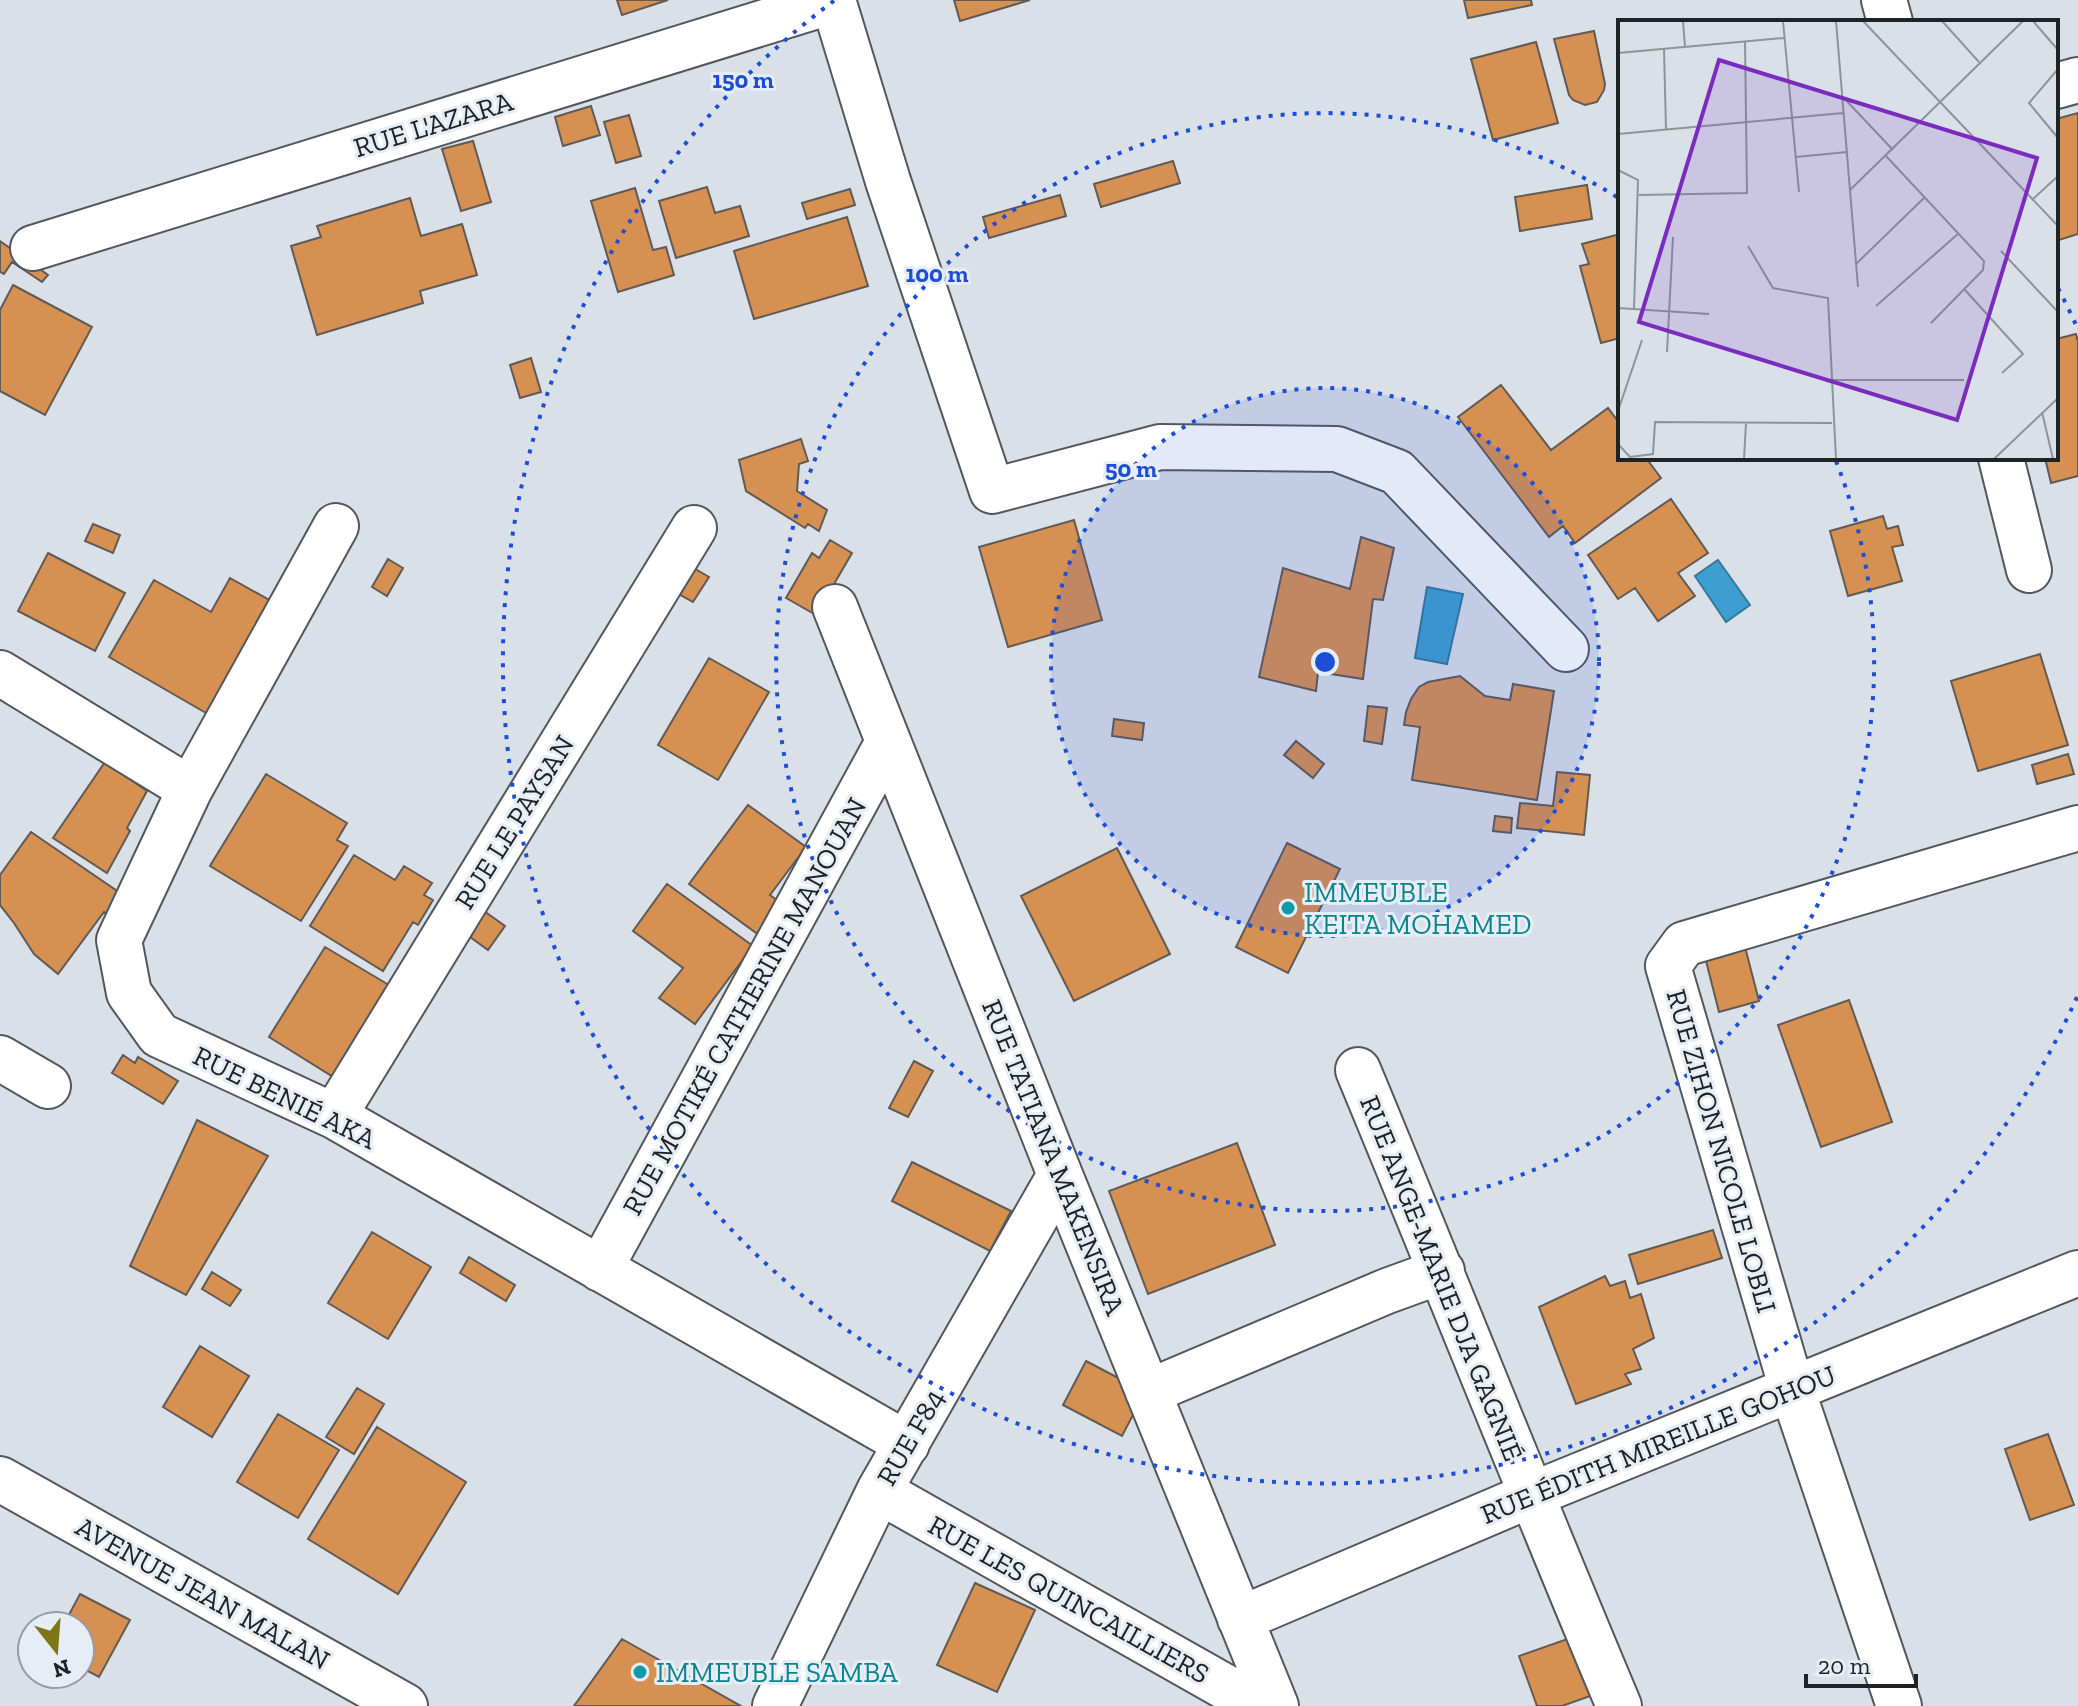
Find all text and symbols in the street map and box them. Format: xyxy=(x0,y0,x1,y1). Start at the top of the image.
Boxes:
inset map xyxy=(1618,20,2058,460)
text: 150 m xyxy=(712,65,774,94)
street label: RUE L'AZARA xyxy=(350,84,517,164)
text: 100 m xyxy=(906,259,968,288)
text: 50 m xyxy=(1105,454,1157,483)
centre of rings xyxy=(1311,648,1339,676)
street label: RUE LE PAYSAN xyxy=(448,729,581,915)
street label: RUE MOTIKÉ CATHERINE MANOUAN xyxy=(616,792,873,1221)
place label: IMMEUBLE KEITA MOHAMED xyxy=(1304,876,1531,941)
marker: IMMEUBLE KEITA MOHAMED xyxy=(1279,899,1297,917)
street label: RUE ZIHON NICOLE LOBLI xyxy=(1659,986,1784,1317)
street label: RUE TATIANA MAKENSIRA xyxy=(975,995,1132,1321)
street label: RUE BENIÉ AKA xyxy=(188,1039,382,1156)
street label: RUE ANGE-MARIE DJA GAGNIÉ xyxy=(1353,1091,1530,1466)
street label: RUE ÉDITH MIREILLE GOHOU xyxy=(1476,1358,1840,1531)
street label: RUE F84 xyxy=(870,1383,951,1491)
street label: RUE LES QUINCAILLIERS xyxy=(923,1508,1215,1690)
street label: AVENUE JEAN MALAN xyxy=(70,1510,335,1677)
north arrow xyxy=(16,1610,96,1690)
scale bar xyxy=(1806,1638,1916,1688)
text: 20 m xyxy=(1818,1651,1871,1680)
text: N xyxy=(49,1653,74,1684)
place label: IMMEUBLE SAMBA xyxy=(656,1656,899,1689)
marker: IMMEUBLE SAMBA xyxy=(631,1663,649,1681)

